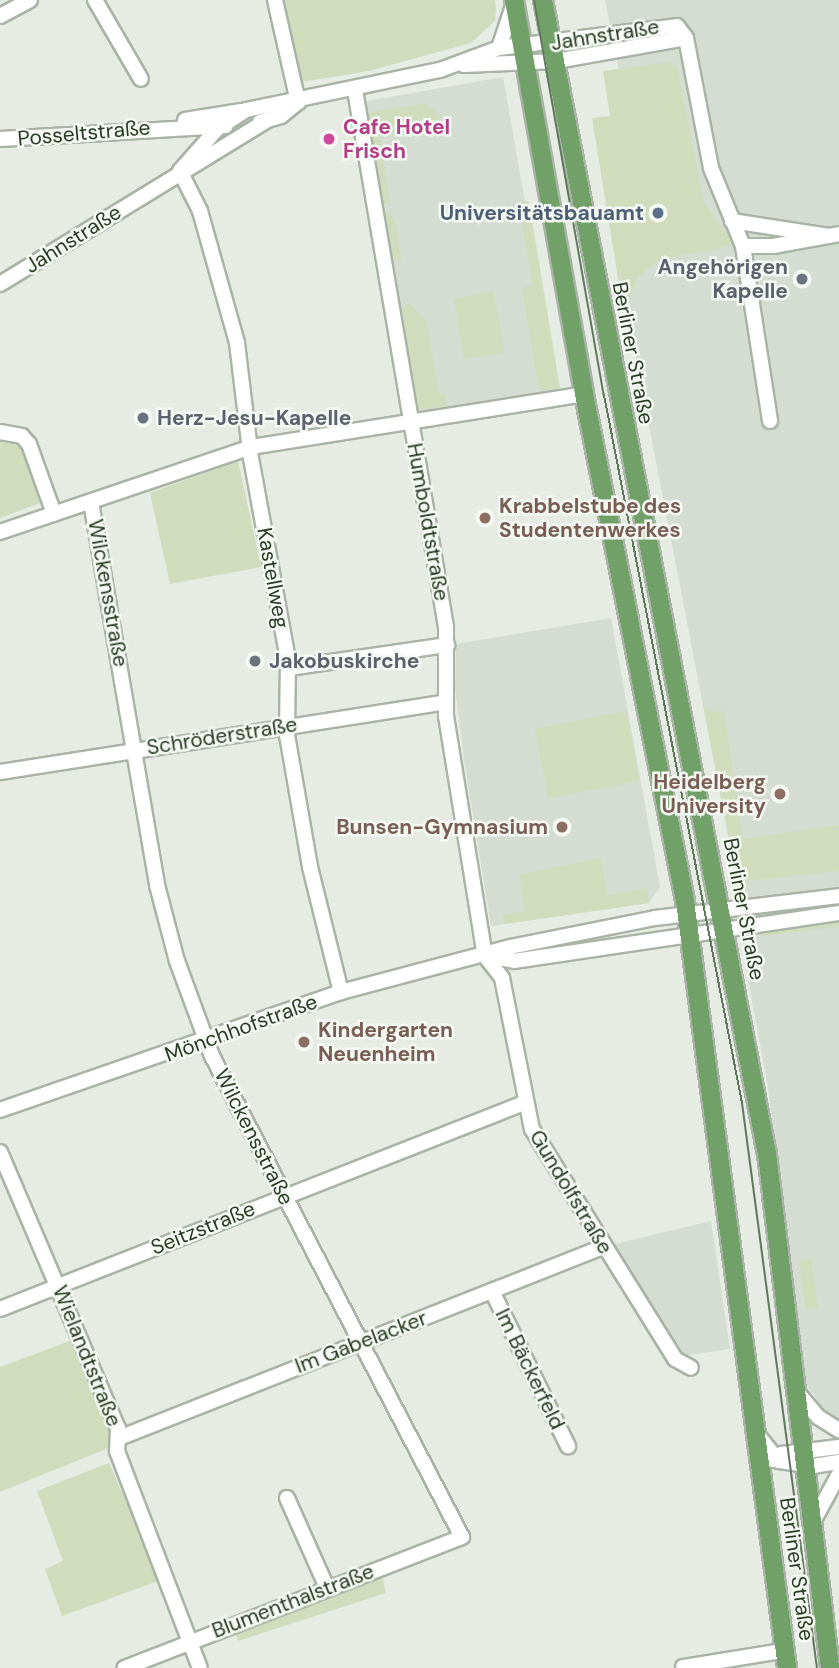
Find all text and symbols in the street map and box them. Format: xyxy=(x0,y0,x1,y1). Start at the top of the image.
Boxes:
street label: Jahnstraße xyxy=(549,14,661,56)
place label: Cafe Hotel Frisch xyxy=(343,114,450,164)
street label: Posseltstraße xyxy=(17,115,151,151)
marker: Cafe Hotel Frisch xyxy=(321,131,337,147)
street label: Jahnstraße xyxy=(20,199,126,279)
place label: Universitätsbauamt xyxy=(440,200,644,226)
marker: Universitätsbauamt xyxy=(650,205,666,221)
place label: Angehörigen Kapelle xyxy=(658,254,788,304)
marker: Angehörigen Kapelle xyxy=(794,271,810,287)
street label: Berliner Straße xyxy=(607,280,659,426)
place label: Herz-Jesu-Kapelle xyxy=(157,405,351,431)
marker: Herz-Jesu-Kapelle xyxy=(135,410,151,426)
street label: Humboldtstraße xyxy=(402,441,454,603)
place label: Krabbelstube des Studentenwerkes xyxy=(499,493,681,543)
marker: Krabbelstube des Studentenwerkes xyxy=(477,510,493,526)
street label: Wilckensstraße xyxy=(83,517,133,669)
street label: Kastellweg xyxy=(252,526,294,630)
place label: Jakobuskirche xyxy=(269,648,419,674)
marker: Jakobuskirche xyxy=(247,653,263,669)
street label: Schröderstraße xyxy=(145,712,299,760)
place label: Heidelberg University xyxy=(653,769,766,819)
marker: Heidelberg University xyxy=(772,786,788,802)
place label: Bunsen-Gymnasium xyxy=(336,814,548,840)
marker: Bunsen-Gymnasium xyxy=(554,819,570,835)
street label: Berliner Straße xyxy=(718,836,770,982)
street label: Mönchhofstraße xyxy=(161,989,321,1067)
place label: Kindergarten Neuenheim xyxy=(318,1017,453,1067)
marker: Kindergarten Neuenheim xyxy=(296,1034,312,1050)
street label: Wilckensstraße xyxy=(209,1065,299,1209)
street label: Gundolfstraße xyxy=(524,1125,618,1259)
street label: Seitzstraße xyxy=(147,1196,259,1260)
street label: Wielandtstraße xyxy=(47,1282,127,1430)
street label: Im Bäckerfeld xyxy=(490,1304,570,1434)
street label: Im Gabelacker xyxy=(291,1305,431,1379)
street label: Berliner Straße xyxy=(774,1496,820,1642)
street label: Blumenthalstraße xyxy=(208,1559,378,1643)

